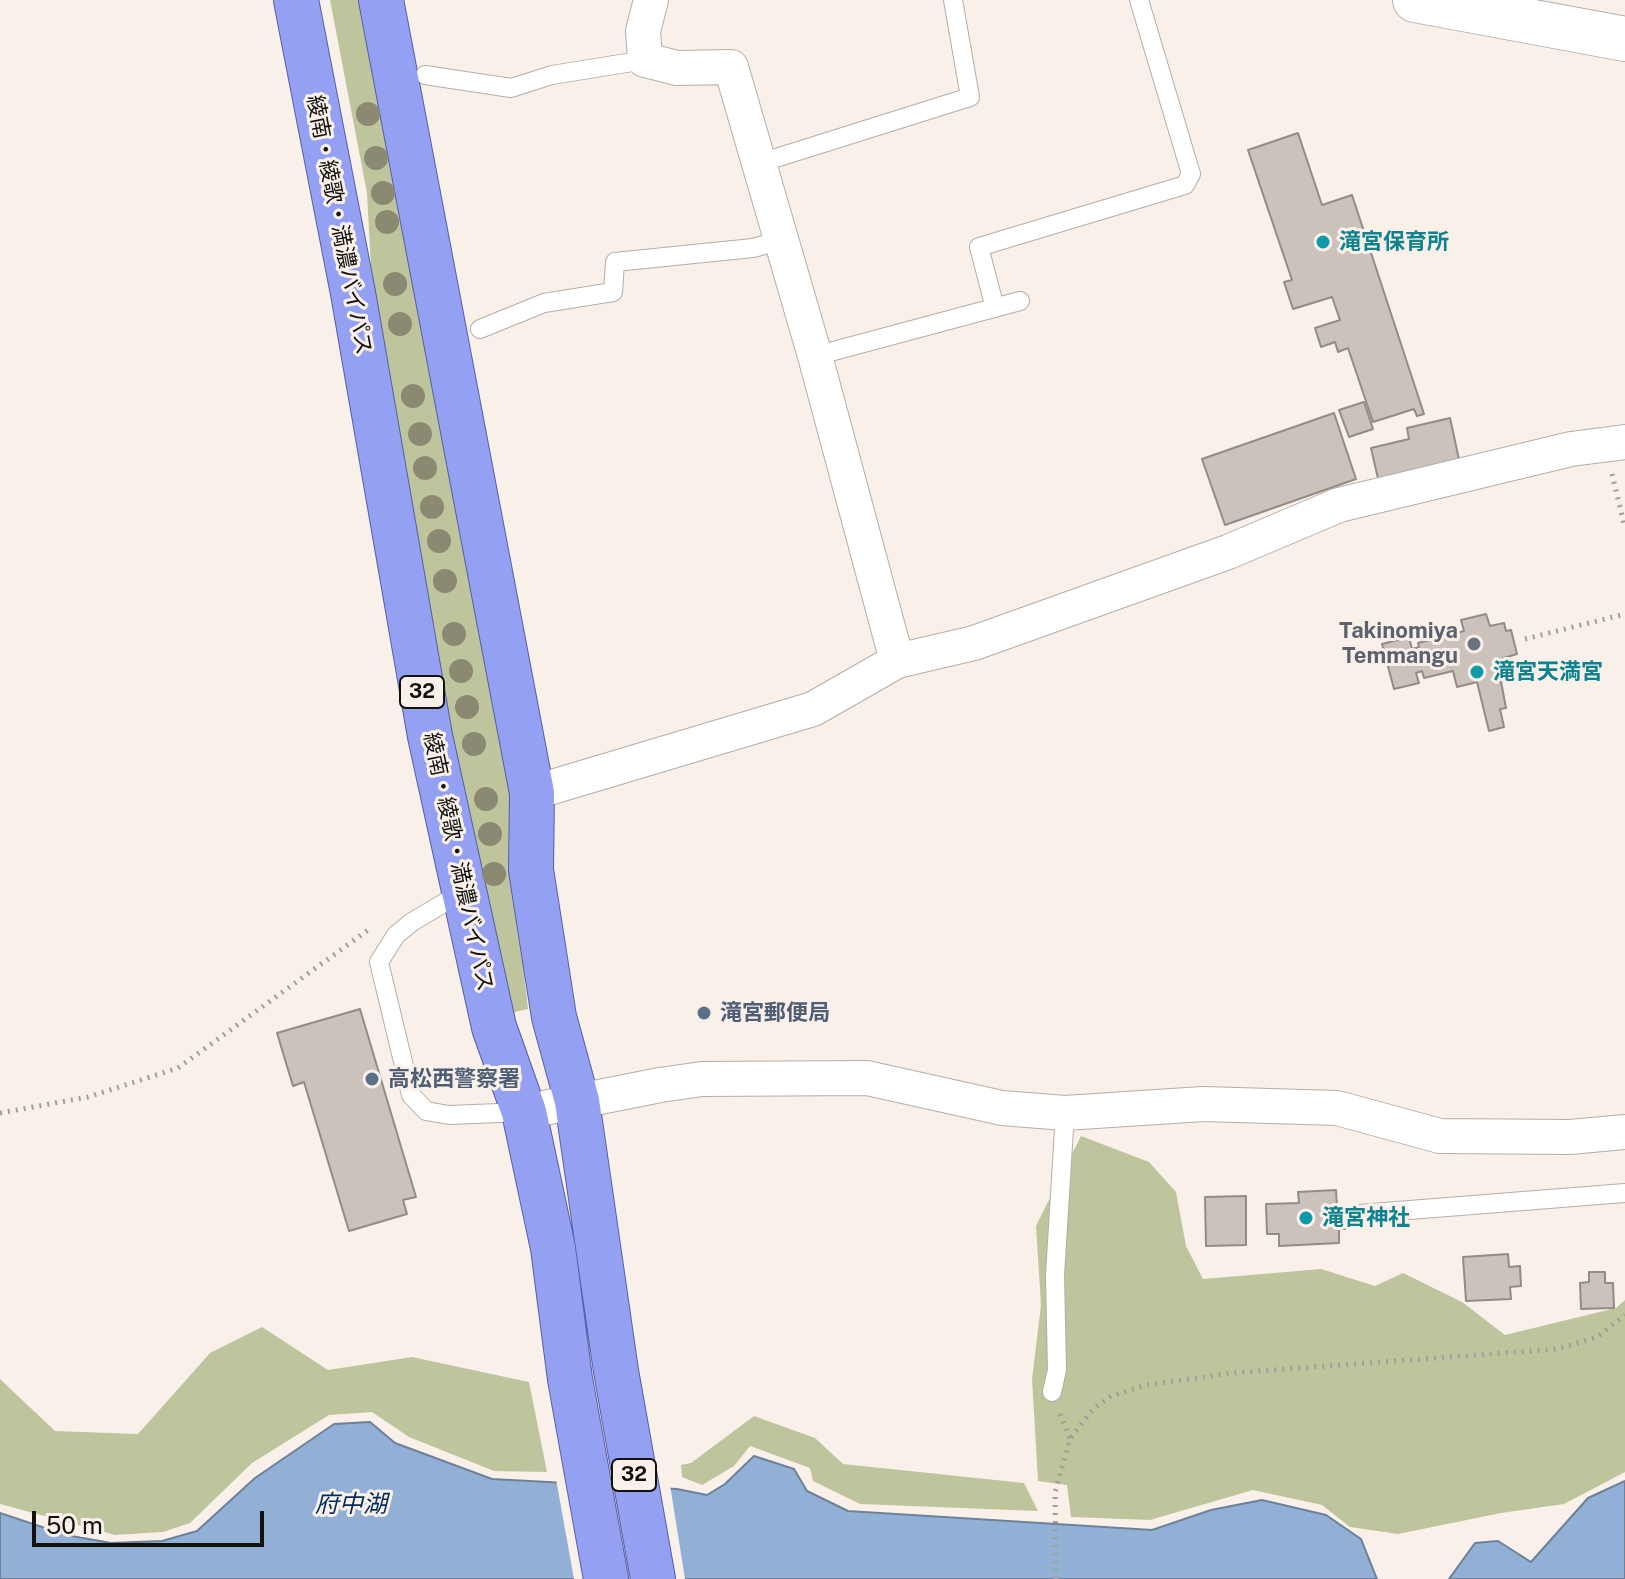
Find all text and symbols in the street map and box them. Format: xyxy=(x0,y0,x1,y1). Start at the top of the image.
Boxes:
street label: 綾南・綾歌・満濃バイパス xyxy=(301,93,377,357)
place label: 滝宮保育所 xyxy=(1339,229,1449,255)
marker: 滝宮保育所 xyxy=(1314,233,1332,251)
place label: Takinomiya Temmangu xyxy=(1339,618,1458,670)
marker: Takinomiya Temmangu xyxy=(1465,635,1483,653)
place label: 滝宮天満宮 xyxy=(1493,659,1603,685)
marker: 滝宮天満宮 xyxy=(1468,663,1486,681)
road number: 32 xyxy=(400,676,444,708)
street label: 綾南・綾歌・満濃バイパス xyxy=(418,730,498,994)
place label: 滝宮郵便局 xyxy=(720,1000,830,1026)
marker: 滝宮郵便局 xyxy=(695,1004,713,1022)
place label: 高松西警察署 xyxy=(388,1066,520,1092)
marker: 高松西警察署 xyxy=(363,1070,381,1088)
place label: 滝宮神社 xyxy=(1322,1205,1410,1231)
marker: 滝宮神社 xyxy=(1297,1209,1315,1227)
road number: 32 xyxy=(612,1459,656,1491)
water label: 府中湖 xyxy=(315,1491,387,1519)
scale bar xyxy=(36,1495,268,1545)
text: 50 m xyxy=(46,1511,103,1539)

